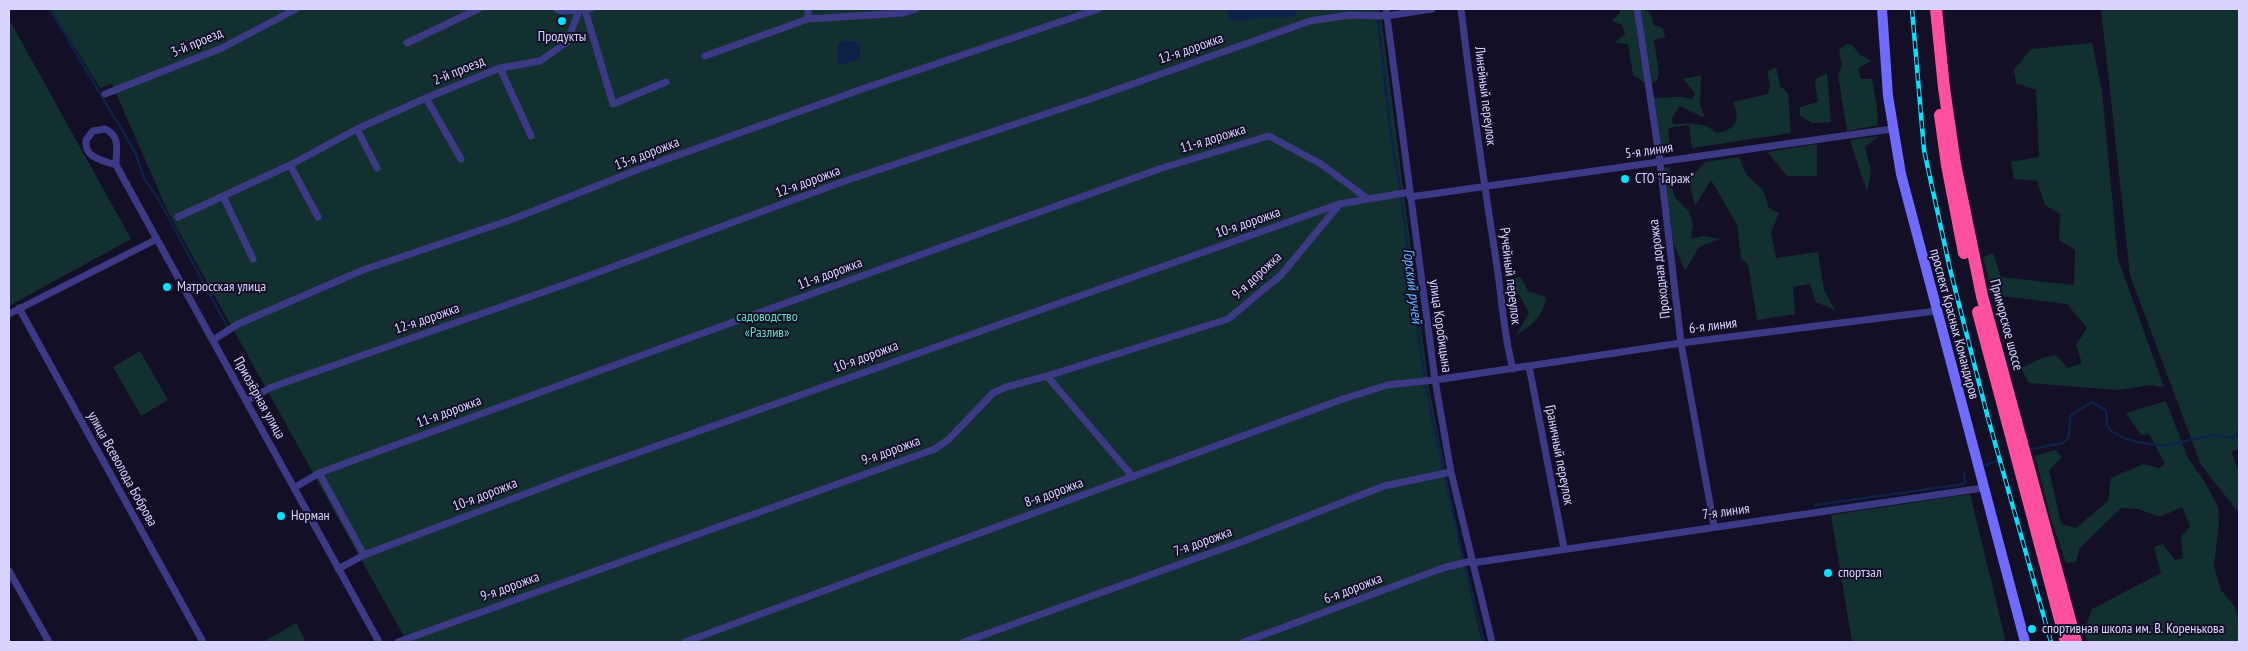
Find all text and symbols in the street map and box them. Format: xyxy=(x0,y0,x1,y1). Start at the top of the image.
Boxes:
marker: Продукты xyxy=(556,15,568,27)
street label: 3-й проезд xyxy=(169,25,225,61)
place label: Продукты xyxy=(538,29,586,45)
street label: 12-я дорожка xyxy=(1156,30,1226,68)
street label: Линейный переулок xyxy=(1471,46,1499,146)
street label: 2-й проезд xyxy=(431,53,487,89)
street label: 11-я дорожка xyxy=(1178,121,1248,157)
street label: 13-я дорожка xyxy=(612,134,682,174)
street label: 5-я линия xyxy=(1624,139,1674,163)
street label: 12-я дорожка xyxy=(773,163,843,201)
place label: СТО "Гараж" xyxy=(1635,171,1694,187)
marker: СТО "Гараж" xyxy=(1619,173,1631,185)
street label: 10-я дорожка xyxy=(1213,204,1283,242)
street label: Проходная дорожка xyxy=(1646,218,1674,320)
street label: Ручейный переулок xyxy=(1496,227,1524,325)
street label: проспект Красных Командиров xyxy=(1926,247,1982,401)
water label: Горский ручей xyxy=(1398,248,1426,324)
street label: 9-я дорожка xyxy=(1229,249,1285,303)
street label: 11-я дорожка xyxy=(795,255,865,293)
street label: улица Коробицына xyxy=(1425,278,1455,374)
street label: Приморское шоссе xyxy=(1986,278,2026,372)
place label: Матросская улица xyxy=(177,279,266,295)
marker: Матросская улица xyxy=(161,281,173,293)
street label: 12-я дорожка xyxy=(392,300,462,338)
park label: садоводство «Разлив» xyxy=(736,309,798,342)
street label: 6-я линия xyxy=(1688,315,1738,337)
street label: 10-я дорожка xyxy=(831,338,901,376)
street label: Приозёрная улица xyxy=(230,354,288,442)
street label: 11-я дорожка xyxy=(414,393,484,431)
street label: Граничный переулок xyxy=(1541,404,1577,506)
street label: улица Всеволода Боброва xyxy=(83,409,161,529)
street label: 9-я дорожка xyxy=(859,433,923,469)
street label: 10-я дорожка xyxy=(450,475,520,515)
street label: 8-я дорожка xyxy=(1022,475,1086,511)
street label: 7-я линия xyxy=(1701,500,1751,524)
place label: Норман xyxy=(291,508,330,524)
marker: Норман xyxy=(275,510,287,522)
street label: 7-я дорожка xyxy=(1172,524,1234,560)
place label: спортзал xyxy=(1838,565,1882,581)
marker: спортзал xyxy=(1822,567,1834,579)
street label: 9-я дорожка xyxy=(478,569,542,605)
street label: 6-я дорожка xyxy=(1321,570,1385,608)
place label: спортивная школа им. В. Коренькова xyxy=(2042,621,2224,637)
marker: спортивная школа им. В. Коренькова xyxy=(2026,623,2038,635)

